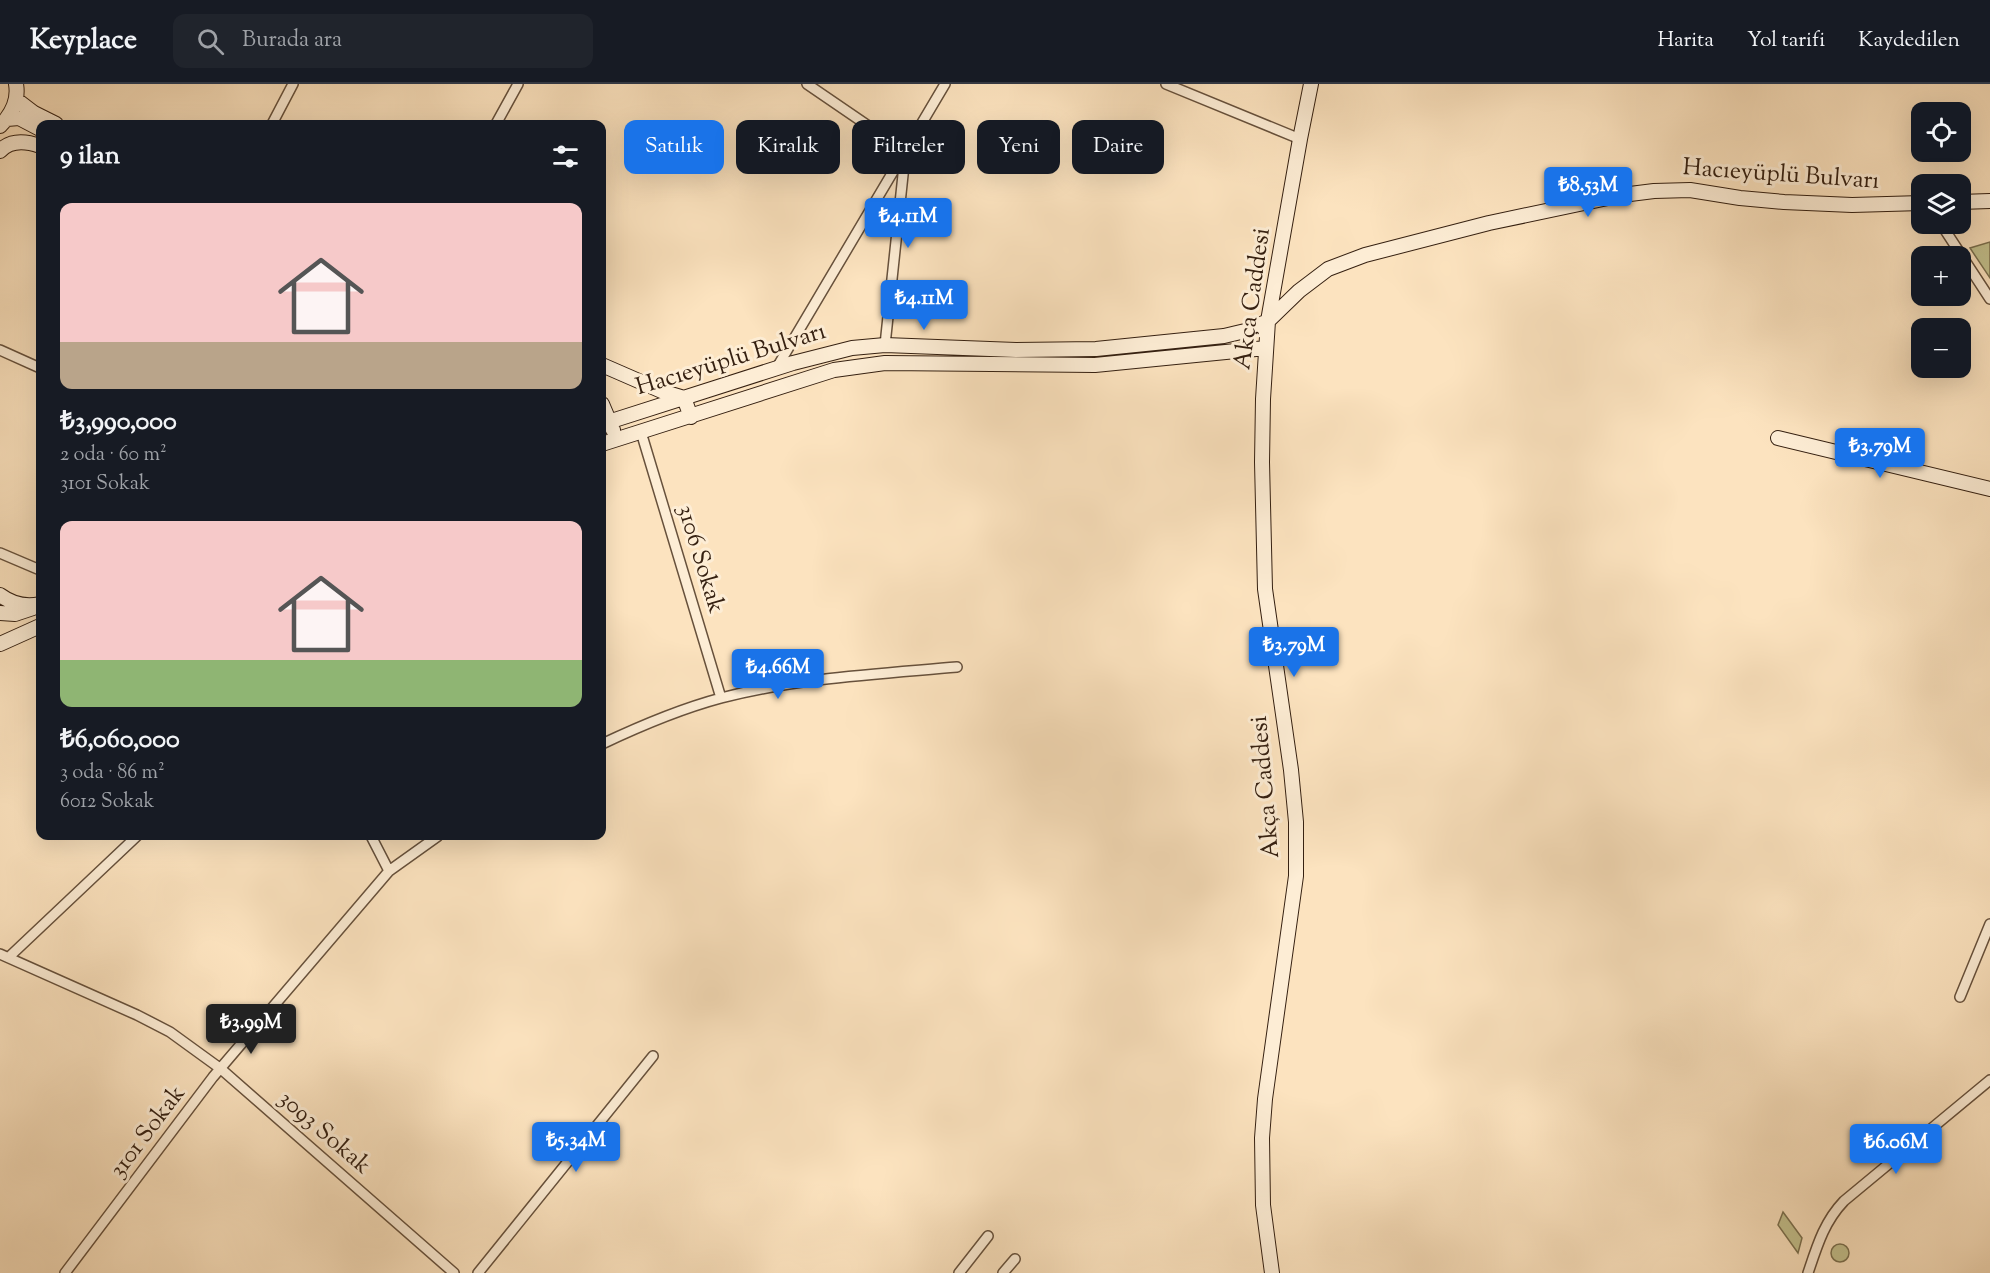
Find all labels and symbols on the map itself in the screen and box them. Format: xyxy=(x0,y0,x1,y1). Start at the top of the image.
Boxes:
street label: Hacıeyüplü Bulvarı xyxy=(1682,151,1881,199)
pin: ₺8.53M xyxy=(1539,167,1637,218)
pin: ₺4.11M xyxy=(859,198,957,249)
street label: Akça Caddesi xyxy=(1226,226,1280,372)
pin: ₺4.11M xyxy=(875,280,973,331)
street label: Hacıeyüplü Bulvarı xyxy=(632,315,830,405)
pin: ₺3.79M xyxy=(1831,428,1929,479)
street label: 3106 Sokak xyxy=(667,501,733,617)
pin: ₺3.79M xyxy=(1245,627,1343,678)
pin: ₺4.66M xyxy=(729,649,827,700)
street label: Akça Caddesi xyxy=(1243,714,1289,860)
pin: ₺3.99M xyxy=(202,1004,300,1055)
street label: 3101 Sokak xyxy=(102,1079,194,1185)
street label: 3093 Sokak xyxy=(270,1083,378,1183)
pin: ₺5.34M xyxy=(527,1122,625,1173)
pin: ₺6.06M xyxy=(1847,1124,1945,1175)

